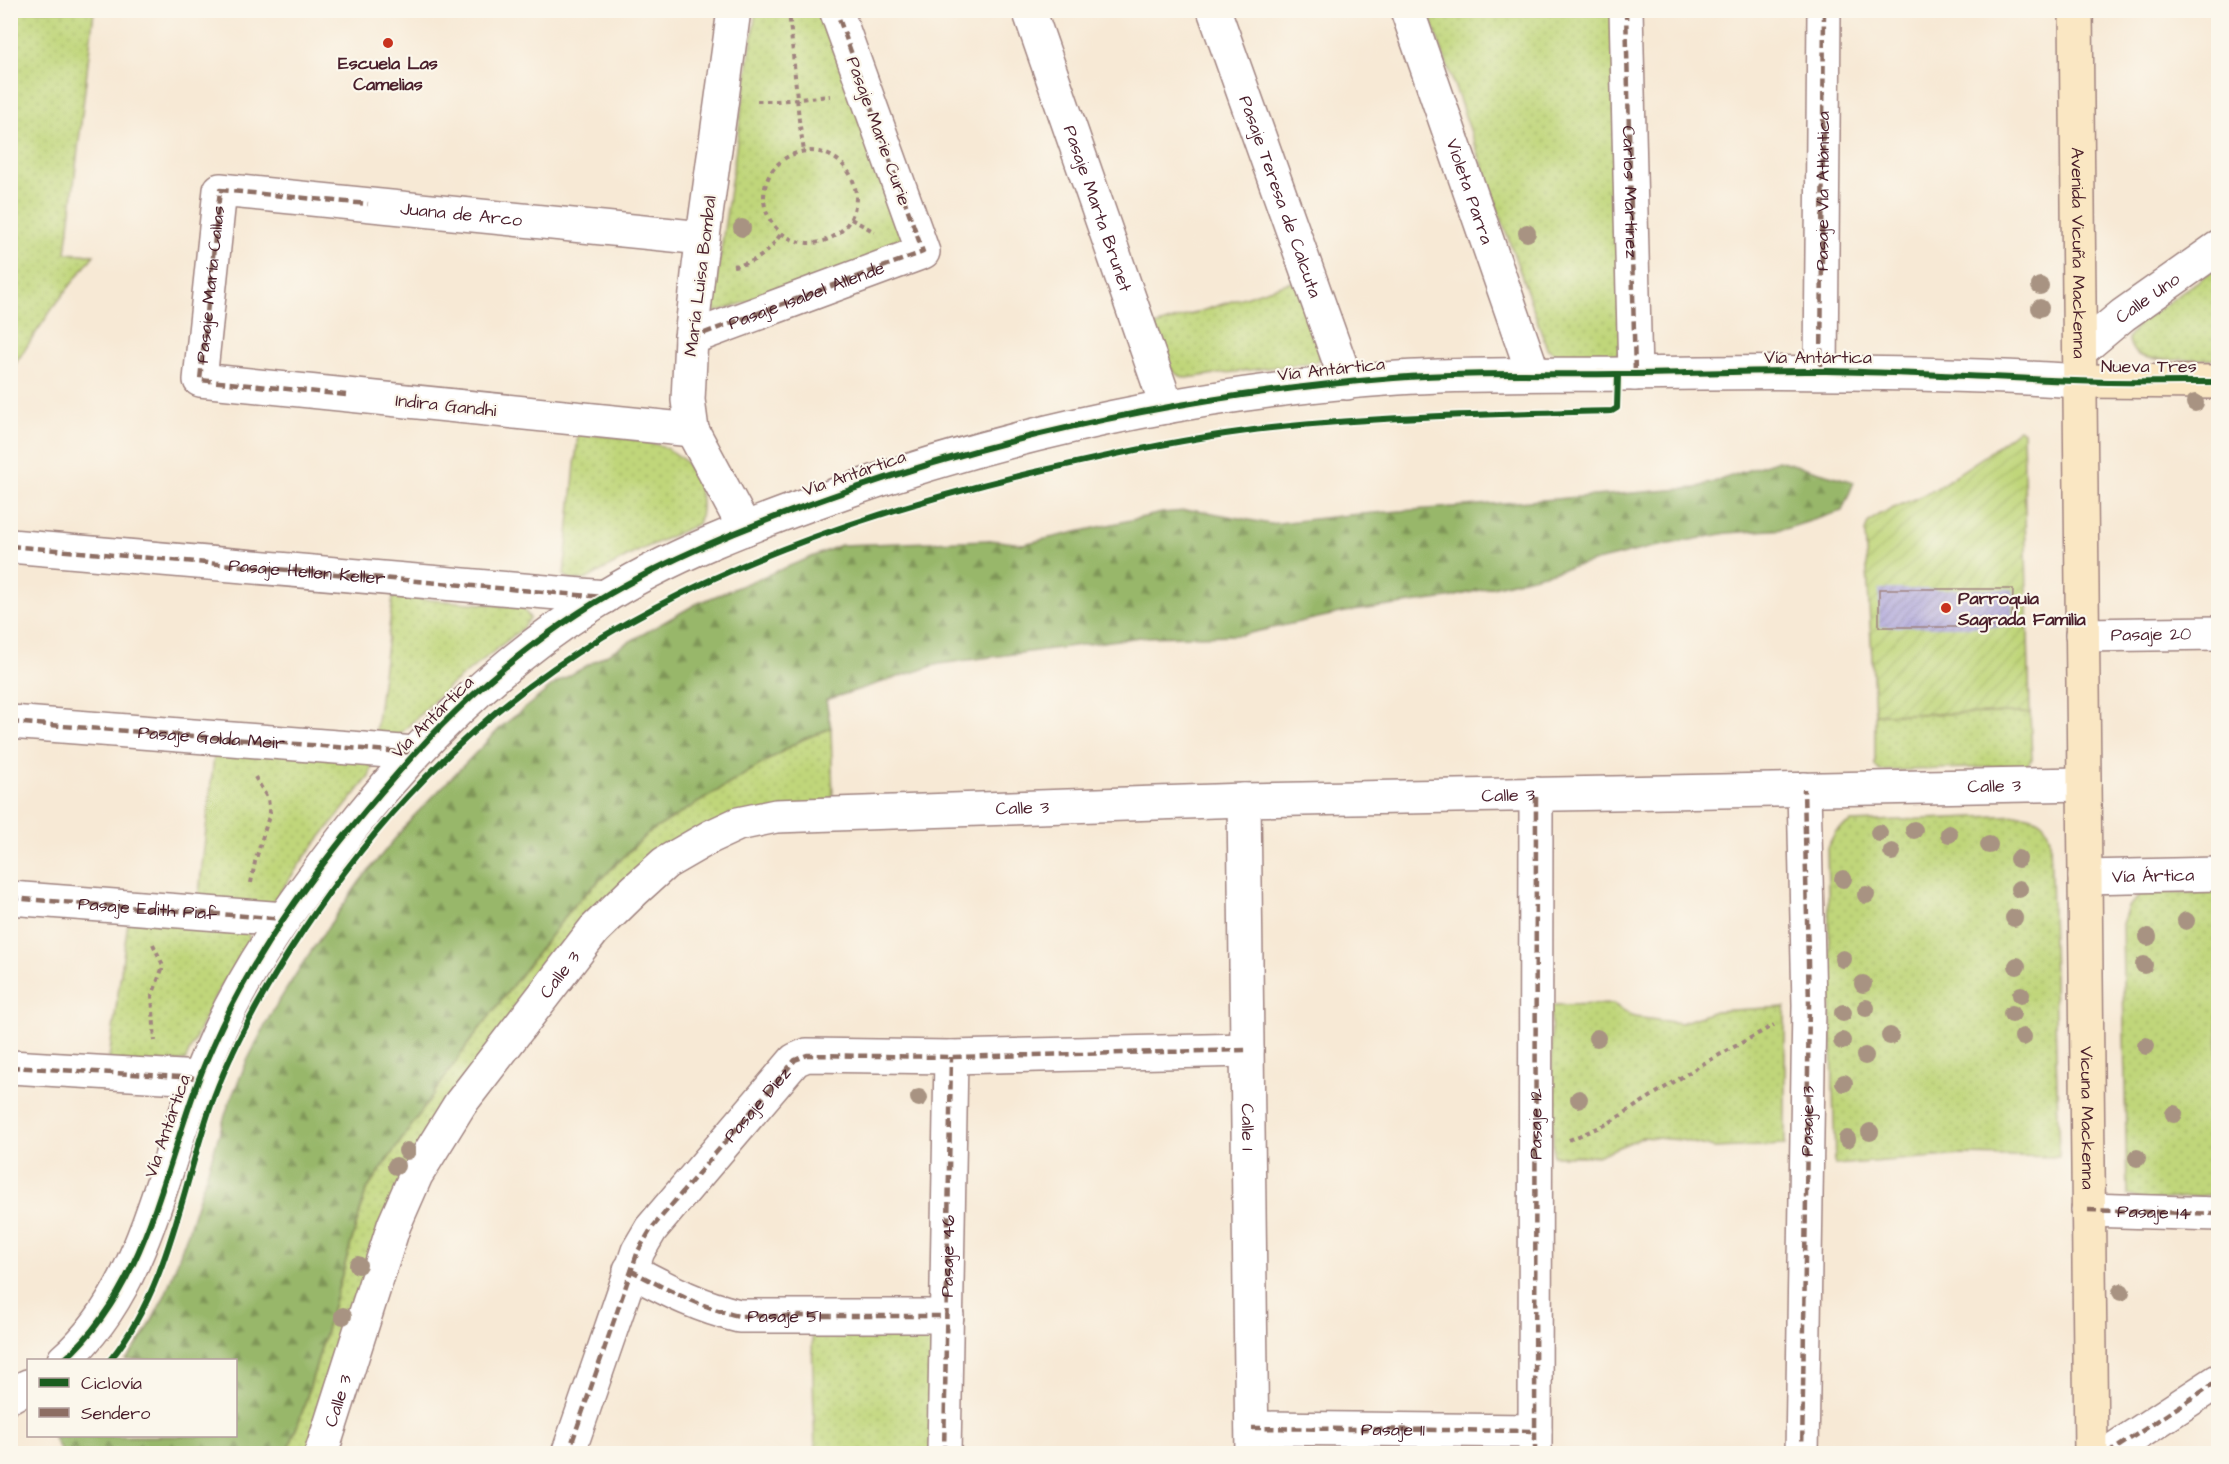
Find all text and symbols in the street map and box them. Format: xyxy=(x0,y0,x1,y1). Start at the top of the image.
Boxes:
marker: Escuela Las Camelias xyxy=(381,36,395,50)
place label: Escuela Las Camelias xyxy=(338,51,438,97)
street label: Pasaje Marie Curie xyxy=(840,53,917,209)
street label: Pasaje Teresa de Calcuta xyxy=(1232,92,1328,301)
street label: Pasaje Via Atlántica xyxy=(1810,111,1836,271)
street label: Pasaje Marta Brunet xyxy=(1057,122,1138,296)
street label: Carlos Martínez xyxy=(1616,125,1644,259)
street label: Violeta Parra xyxy=(1440,135,1499,248)
street label: Avenida Vicuña Mackenna xyxy=(2064,147,2092,359)
street label: María Luisa Bombal xyxy=(678,194,723,358)
street label: Juana de Arco xyxy=(399,196,523,233)
street label: Pasaje María Callas xyxy=(190,204,231,364)
street label: Pasaje Isabel Allende xyxy=(725,255,888,336)
street label: Calle Uno xyxy=(2110,267,2185,329)
street label: Vía Antártica xyxy=(1764,345,1872,370)
street label: Vía Antártica xyxy=(1276,351,1386,388)
street label: Nueva Tres xyxy=(2101,354,2197,379)
street label: Indira Gandhi xyxy=(394,388,498,423)
street label: Vía Antártica xyxy=(799,444,909,503)
street label: Pasaje Hellen Keller xyxy=(227,553,386,591)
place label: Parroquia Sagrada Familia xyxy=(1957,586,2087,633)
marker: Parroquia Sagrada Familia xyxy=(1939,601,1953,615)
street label: Pasaje 20 xyxy=(2110,621,2192,648)
street label: Vía Antártica xyxy=(385,670,479,764)
street label: Pasaje Golda Meir xyxy=(137,720,286,756)
street label: Calle 3 xyxy=(1967,773,2021,799)
street label: Calle 3 xyxy=(1481,782,1535,808)
street label: Calle 3 xyxy=(995,795,1050,821)
street label: Vía Ártica xyxy=(2111,863,2194,889)
street label: Pasaje Edith Piaf xyxy=(77,891,218,927)
street label: Calle 3 xyxy=(534,946,586,1004)
street label: Vicuna Mackenna xyxy=(2074,1046,2100,1190)
street label: Pasaje Diez xyxy=(718,1061,797,1148)
street label: Vía Antártica xyxy=(138,1071,197,1181)
street label: Pasaje 13 xyxy=(1795,1086,1821,1157)
street label: Pasaje 12 xyxy=(1523,1087,1549,1160)
street label: Calle 1 xyxy=(1235,1103,1260,1151)
street label: Pasaje 14 xyxy=(2117,1199,2191,1226)
street label: Pasaje 46 xyxy=(935,1215,961,1298)
street label: Pasaje 51 xyxy=(747,1304,821,1329)
legend xyxy=(27,1359,237,1437)
text: Ciclovía xyxy=(81,1371,142,1396)
street label: Calle 3 xyxy=(318,1371,359,1430)
text: Sendero xyxy=(81,1401,150,1426)
street label: Pasaje 11 xyxy=(1361,1417,1425,1443)

